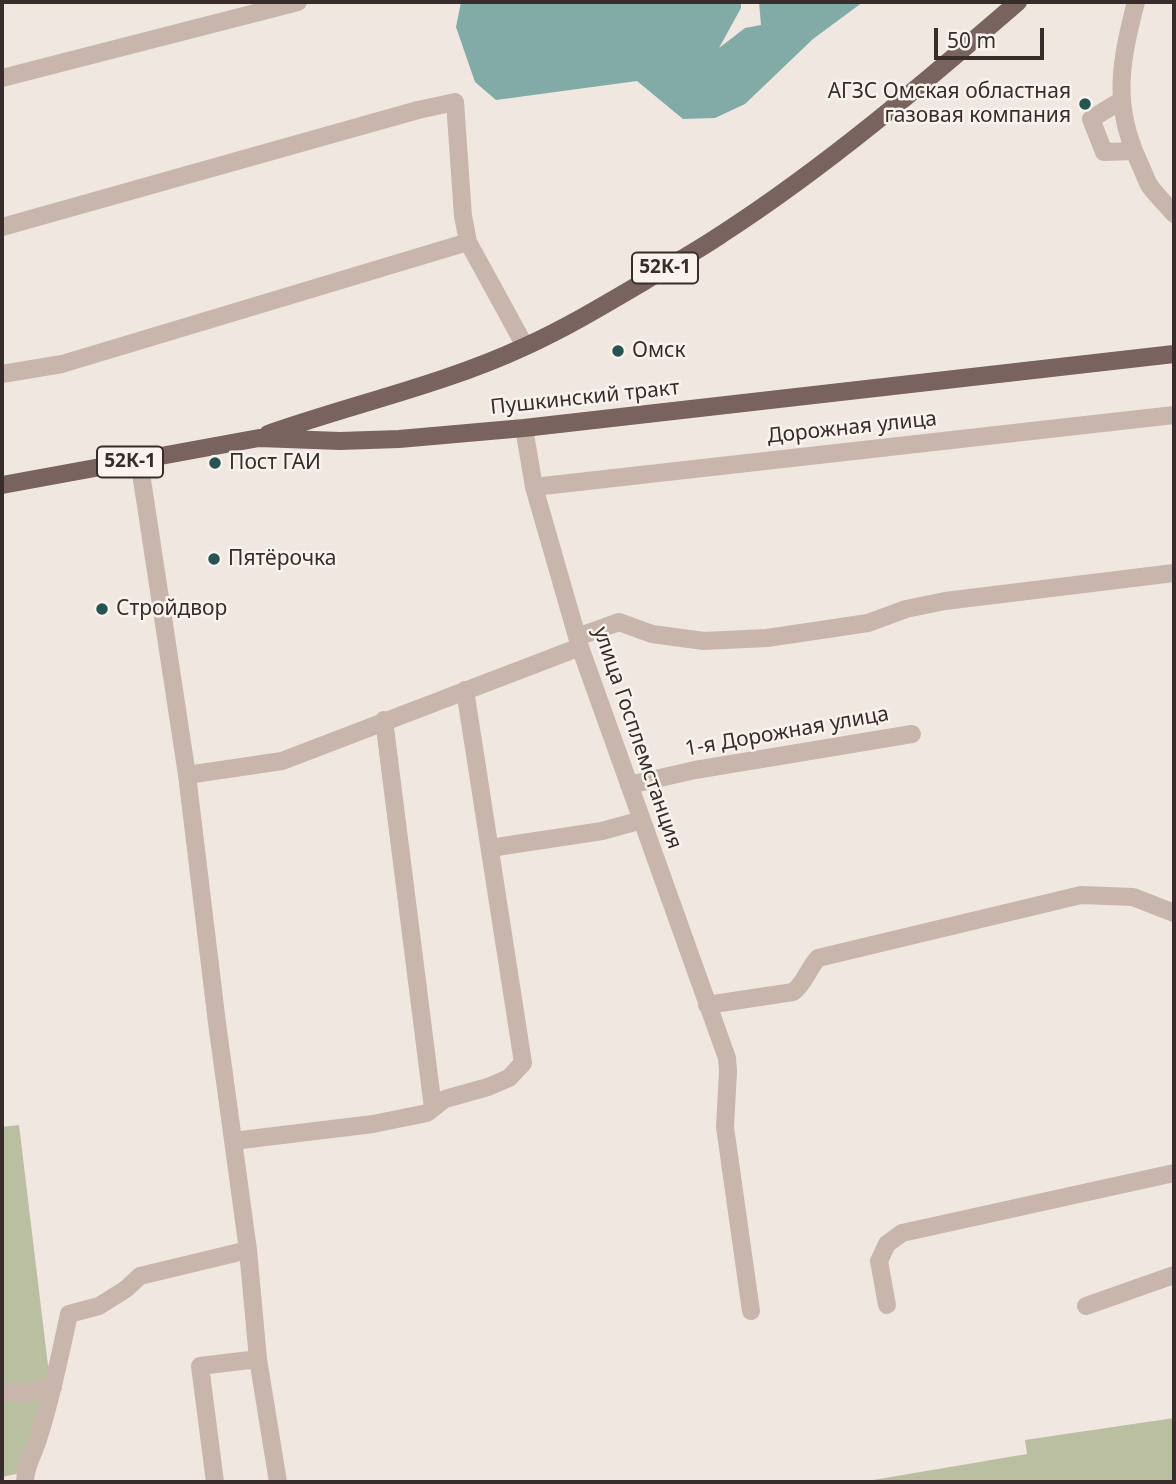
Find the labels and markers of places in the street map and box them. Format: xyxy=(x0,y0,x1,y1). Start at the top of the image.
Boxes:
place label: АГЗС Омская областная газовая компания xyxy=(828,79,1071,129)
marker: АГЗС Омская областная газовая компания xyxy=(1077,96,1093,112)
place label: Омск xyxy=(632,338,686,364)
marker: Омск xyxy=(610,343,626,359)
place label: Пост ГАИ xyxy=(229,450,321,476)
marker: Пост ГАИ xyxy=(207,455,223,471)
place label: Пятёрочка xyxy=(228,546,336,572)
marker: Пятёрочка xyxy=(206,551,222,567)
place label: Стройдвор xyxy=(116,596,227,622)
marker: Стройдвор xyxy=(94,601,110,617)

